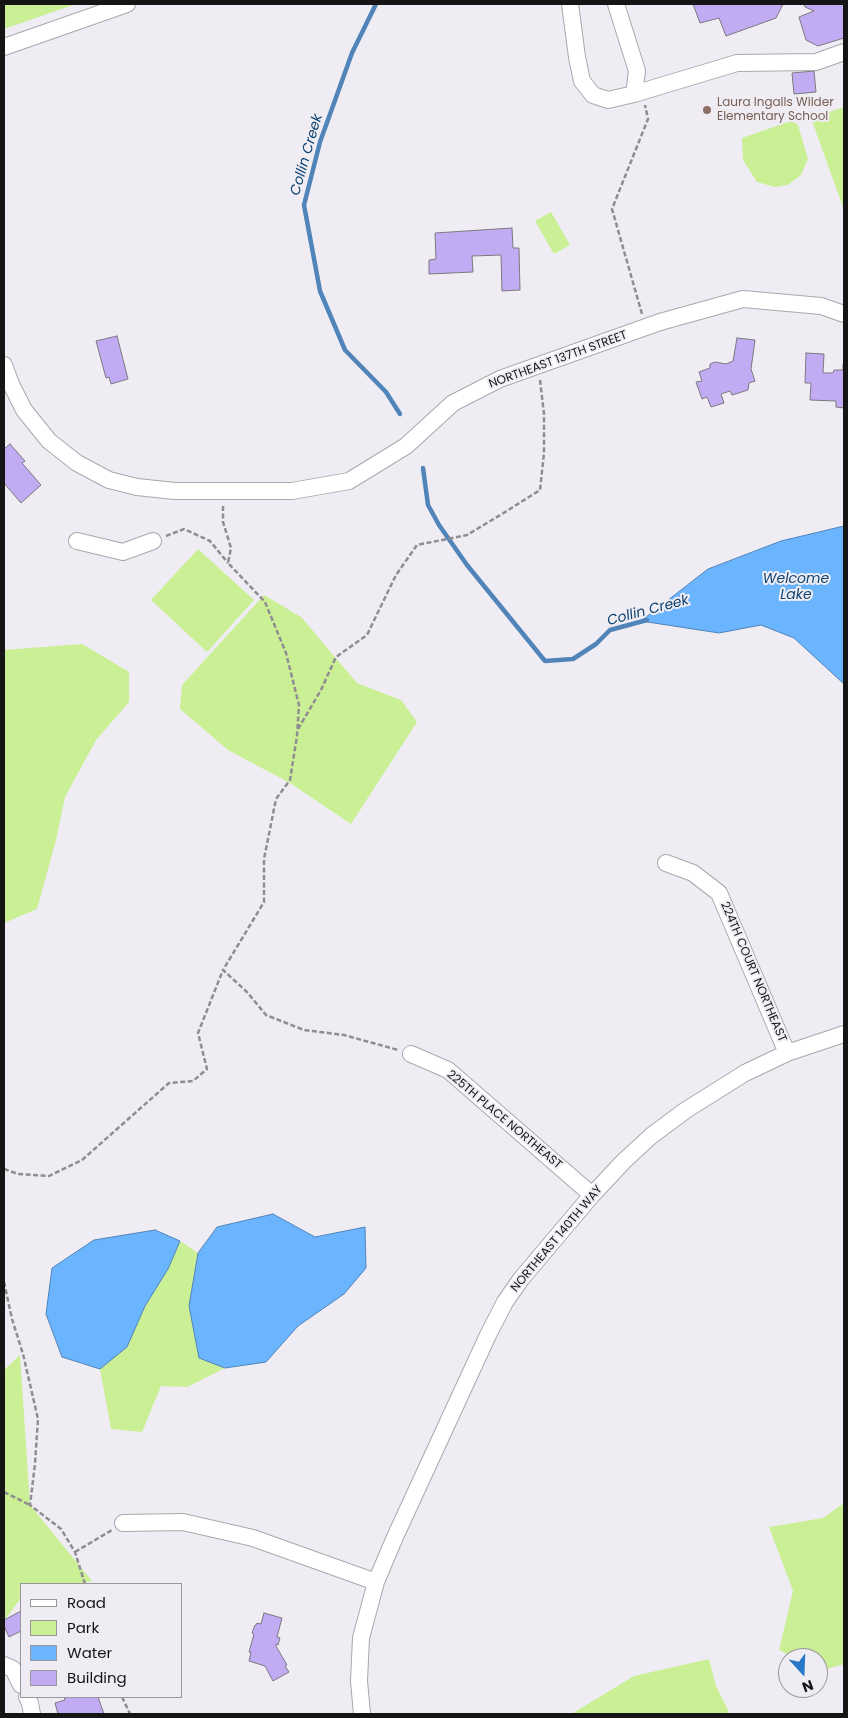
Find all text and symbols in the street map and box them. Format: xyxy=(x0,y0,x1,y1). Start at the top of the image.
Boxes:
place label: Laura Ingalls Wilder Elementary School xyxy=(717,96,834,124)
marker: Laura Ingalls Wilder Elementary School xyxy=(701,104,713,116)
water label: Collin Creek xyxy=(287,112,327,198)
street label: NORTHEAST 137TH STREET xyxy=(487,328,629,392)
water label: Welcome Lake xyxy=(763,571,829,604)
water label: Collin Creek xyxy=(605,592,691,630)
street label: 224TH COURT NORTHEAST xyxy=(717,900,789,1044)
street label: 225TH PLACE NORTHEAST xyxy=(443,1068,565,1172)
street label: NORTHEAST 140TH WAY xyxy=(508,1183,606,1295)
legend xyxy=(20,1583,182,1698)
text: Road xyxy=(67,1592,106,1613)
text: Park xyxy=(67,1617,99,1638)
text: Water xyxy=(67,1642,112,1663)
north arrow xyxy=(778,1648,828,1698)
text: Building xyxy=(67,1667,127,1688)
text: N xyxy=(799,1675,816,1697)

